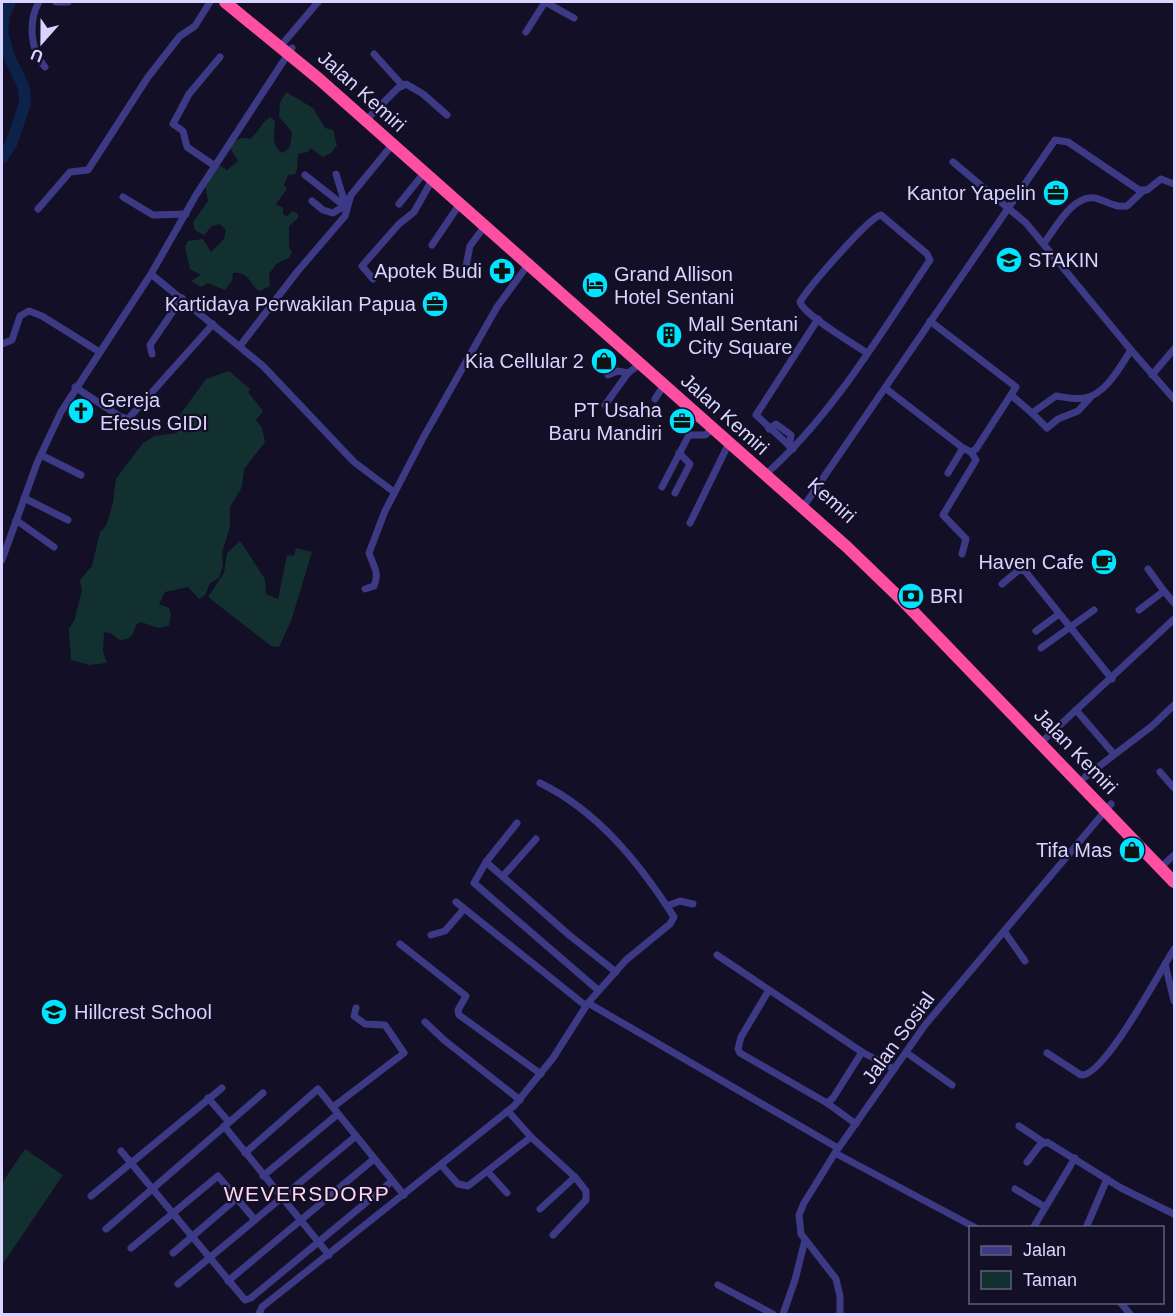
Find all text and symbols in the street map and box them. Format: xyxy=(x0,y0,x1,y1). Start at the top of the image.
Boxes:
north arrow xyxy=(12,12,72,72)
text: U xyxy=(28,46,45,66)
street label: Jalan Kemiri xyxy=(314,46,410,136)
office icon: Kantor Yapelin xyxy=(1041,178,1071,208)
place label: Kantor Yapelin xyxy=(907,182,1036,204)
school or university icon: STAKIN xyxy=(994,245,1024,275)
place label: STAKIN xyxy=(1028,249,1099,271)
pharmacy icon: Apotek Budi xyxy=(487,256,517,286)
place label: Apotek Budi xyxy=(374,260,482,282)
place label: Grand Allison Hotel Sentani xyxy=(614,263,734,308)
hotel icon: Grand Allison Hotel Sentani xyxy=(580,270,610,300)
office icon: Kartidaya Perwakilan Papua xyxy=(420,289,450,319)
place label: Kartidaya Perwakilan Papua xyxy=(165,293,417,315)
place label: Mall Sentani City Square xyxy=(688,313,798,358)
building icon: Mall Sentani City Square xyxy=(654,320,684,350)
shop icon: Kia Cellular 2 xyxy=(589,346,619,376)
place label: Kia Cellular 2 xyxy=(465,350,584,372)
street label: Jalan Kemiri xyxy=(677,369,773,459)
place label: Gereja Efesus GIDI xyxy=(100,389,208,434)
church icon: Gereja Efesus GIDI xyxy=(66,396,96,426)
place label: PT Usaha Baru Mandiri xyxy=(549,399,663,444)
office icon: PT Usaha Baru Mandiri xyxy=(667,406,697,436)
street label: Kemiri xyxy=(804,473,860,527)
cafe icon: Haven Cafe xyxy=(1089,547,1119,577)
place label: Haven Cafe xyxy=(978,551,1084,573)
bank icon: BRI xyxy=(896,581,926,611)
place label: BRI xyxy=(930,585,963,607)
street label: Jalan Kemiri xyxy=(1030,704,1122,798)
shop icon: Tifa Mas xyxy=(1117,835,1147,865)
place label: Tifa Mas xyxy=(1036,839,1112,861)
street label: Jalan Sosial xyxy=(857,988,939,1088)
school or university icon: Hillcrest School xyxy=(39,997,69,1027)
place label: Hillcrest School xyxy=(74,1001,212,1023)
district label: WEVERSDORP xyxy=(224,1182,390,1205)
legend xyxy=(969,1226,1164,1304)
text: Jalan xyxy=(1023,1240,1066,1260)
text: Taman xyxy=(1023,1270,1077,1290)

